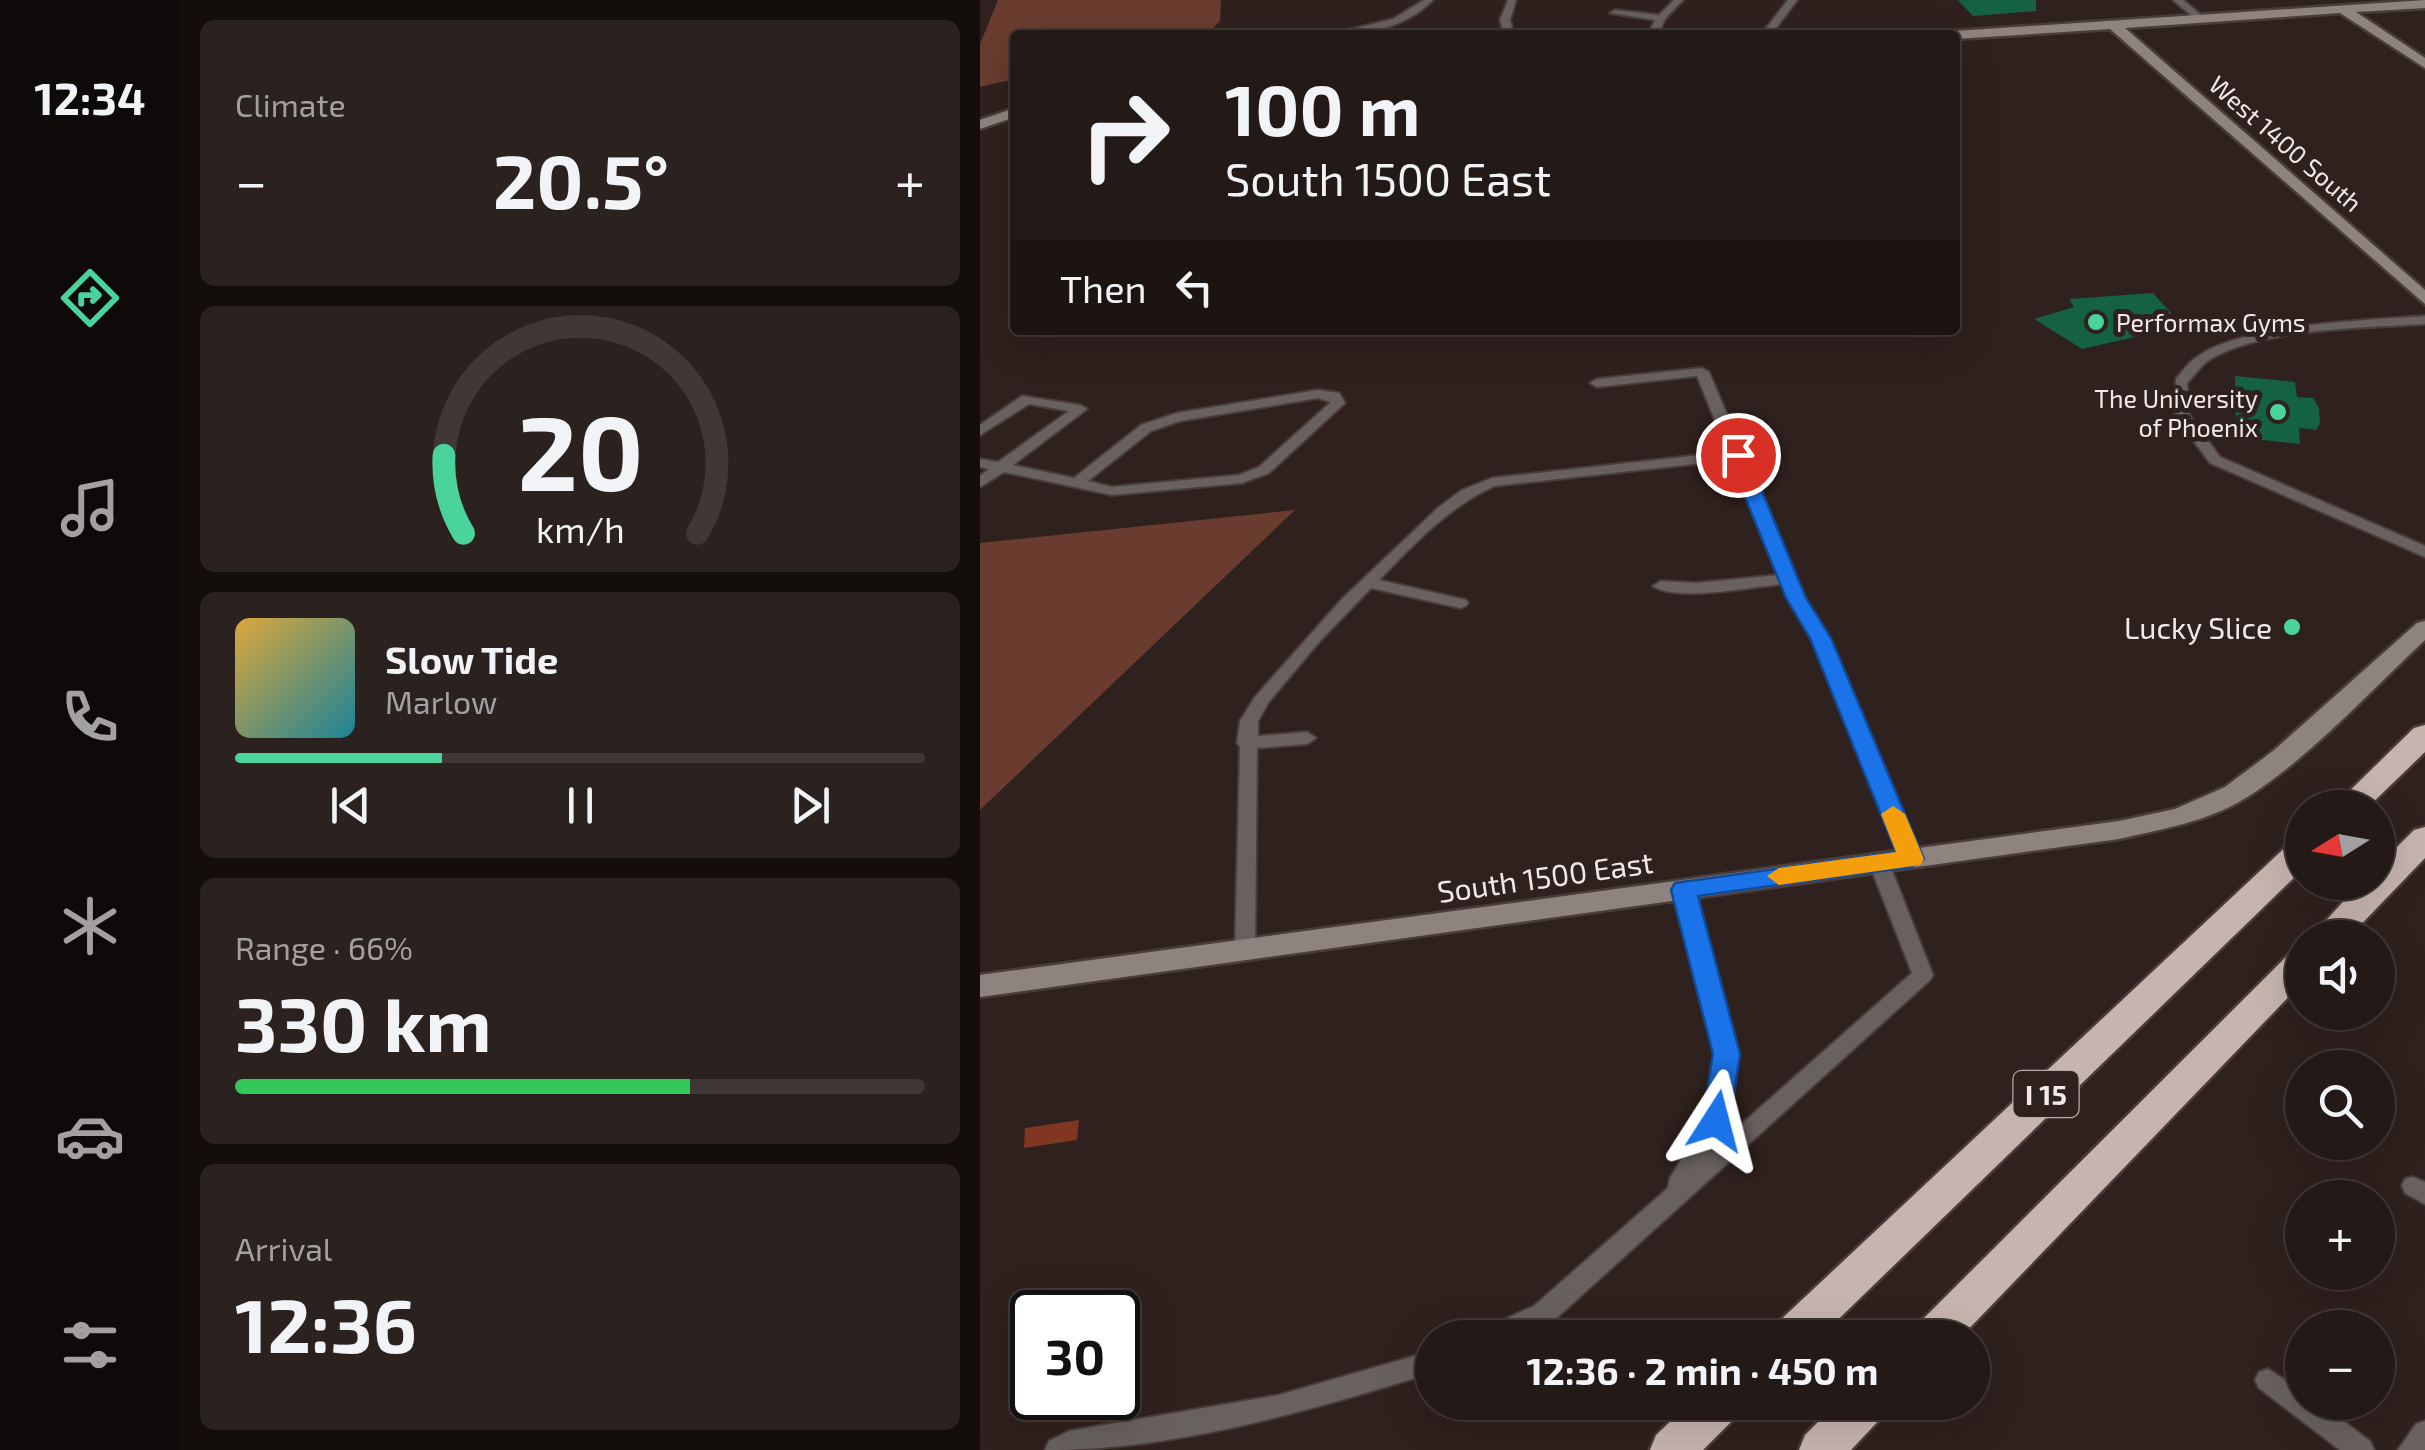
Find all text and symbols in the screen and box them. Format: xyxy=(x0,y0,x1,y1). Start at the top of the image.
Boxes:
text: 100 m xyxy=(1225,66,1420,150)
street label: West 1400 South xyxy=(2204,69,2368,217)
text: 12:34 xyxy=(34,70,146,124)
icon: right xyxy=(1060,70,1190,200)
text: Climate xyxy=(235,85,346,123)
text: 20.5° xyxy=(493,134,669,224)
text: − xyxy=(235,147,267,213)
text: + xyxy=(895,147,925,213)
text: South 1500 East xyxy=(1225,151,1551,205)
icon: left xyxy=(1167,260,1222,315)
icon: directions xyxy=(55,263,125,333)
text: Then xyxy=(1060,265,1147,311)
place label: Performax Gyms xyxy=(2116,307,2306,337)
marker: Performax Gyms xyxy=(2085,311,2107,333)
place label: The University of Phoenix xyxy=(2094,383,2258,442)
text: 20 xyxy=(517,387,643,512)
marker: The University of Phoenix xyxy=(2267,401,2289,423)
pin xyxy=(1696,413,1781,498)
icon: arrive xyxy=(1711,428,1766,483)
icon: music xyxy=(55,473,125,543)
text: km/h xyxy=(536,507,624,550)
place label: Lucky Slice xyxy=(2124,609,2272,645)
marker: Lucky Slice xyxy=(2281,616,2303,638)
text: Slow Tide xyxy=(385,636,558,682)
icon: phone xyxy=(55,682,125,752)
text: Marlow xyxy=(385,682,497,720)
icon: previous xyxy=(323,778,378,833)
icon: pause xyxy=(553,778,608,833)
icon: next xyxy=(783,778,838,833)
north arrow xyxy=(2285,790,2395,900)
map controls xyxy=(2285,790,2395,1420)
street label: South 1500 East xyxy=(1435,843,1655,909)
icon: climate xyxy=(55,891,125,961)
button: sound xyxy=(2285,920,2395,1030)
text: Range · 66% xyxy=(235,928,413,966)
text: 330 km xyxy=(235,977,492,1067)
button: search xyxy=(2285,1050,2395,1160)
position arrow xyxy=(1664,1069,1768,1173)
road number: I 15 xyxy=(2014,1071,2078,1117)
icon: car xyxy=(55,1101,125,1171)
button: + xyxy=(2285,1180,2395,1290)
text: Arrival xyxy=(235,1229,332,1267)
text: 12:36 xyxy=(235,1278,417,1368)
speed limit sign: 30 xyxy=(1010,1290,1140,1420)
icon: filters xyxy=(55,1310,125,1380)
button: − xyxy=(2285,1310,2395,1420)
text: 12:36 · 2 min · 450 m xyxy=(1526,1347,1879,1393)

